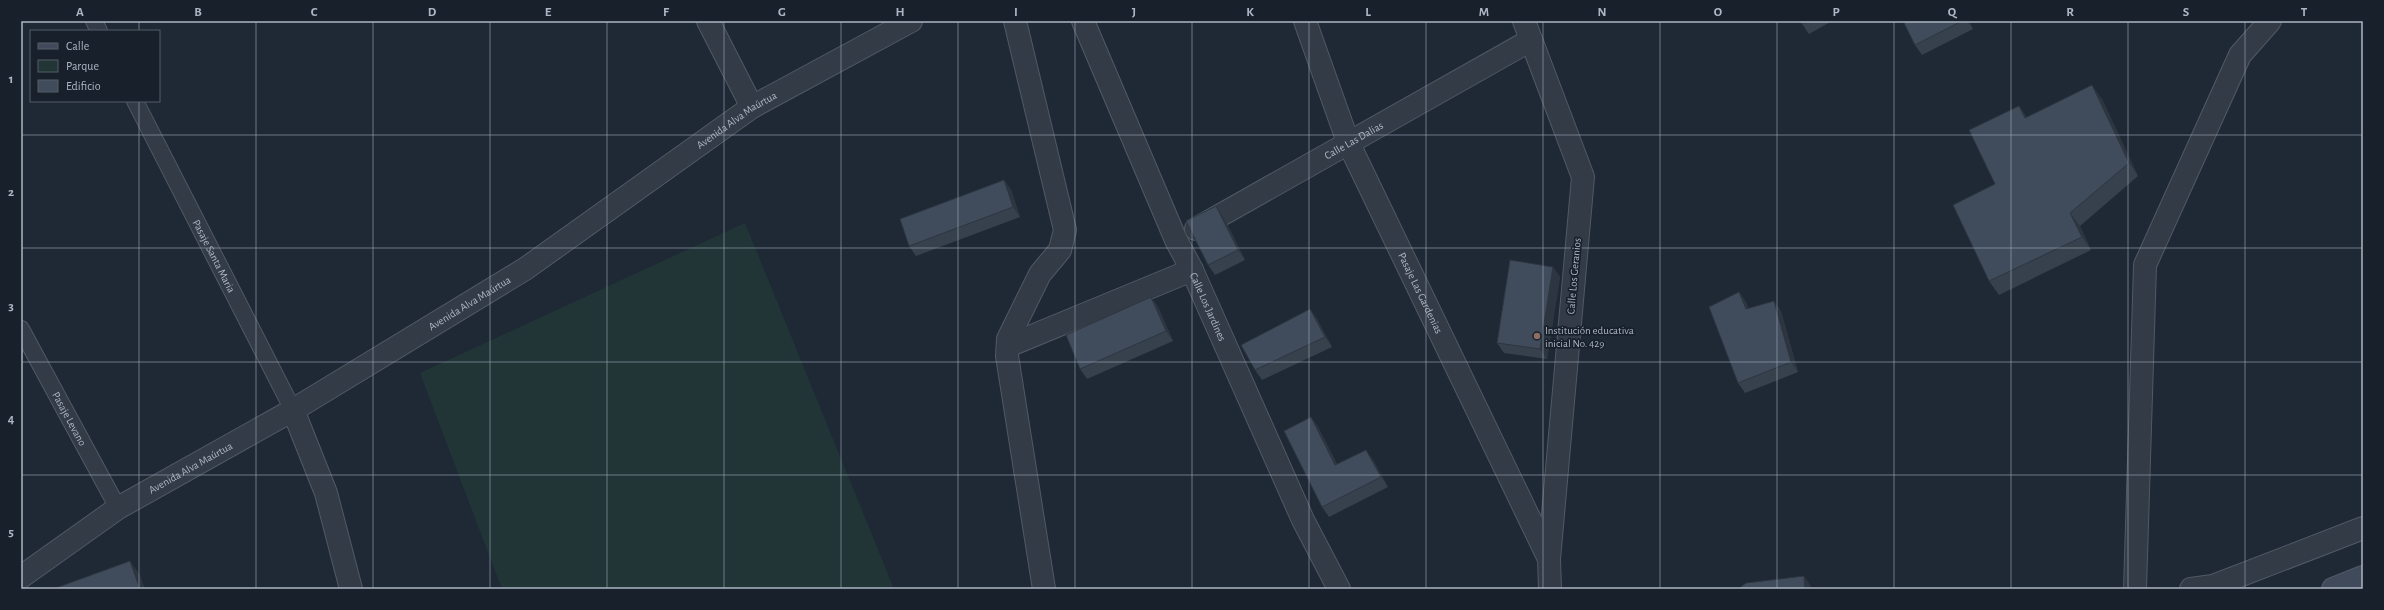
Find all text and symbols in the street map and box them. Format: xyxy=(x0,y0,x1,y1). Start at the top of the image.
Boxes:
text: A xyxy=(76,6,84,19)
text: B xyxy=(194,6,202,19)
text: C xyxy=(311,6,318,19)
text: D xyxy=(428,6,437,19)
text: E xyxy=(545,6,552,19)
text: F xyxy=(663,6,670,19)
text: G xyxy=(778,6,786,19)
text: H xyxy=(895,6,905,19)
text: I xyxy=(1014,6,1018,19)
text: J xyxy=(1132,6,1136,19)
text: K xyxy=(1246,6,1254,19)
text: L xyxy=(1365,6,1371,19)
text: M xyxy=(1479,6,1489,19)
text: N xyxy=(1597,6,1607,19)
text: O xyxy=(1714,6,1723,19)
text: P xyxy=(1832,6,1840,19)
text: Q xyxy=(1948,6,1958,19)
text: R xyxy=(2066,6,2074,19)
text: S xyxy=(2183,6,2190,19)
text: T xyxy=(2301,6,2308,19)
legend xyxy=(30,30,160,102)
text: Calle xyxy=(66,40,89,52)
text: Parque xyxy=(66,60,99,72)
text: 1 xyxy=(9,73,13,86)
text: Edificio xyxy=(66,80,101,92)
street label: Avenida Alva Maúrtua xyxy=(694,89,778,150)
street label: Calle Las Dalias xyxy=(1322,119,1385,161)
text: 2 xyxy=(8,186,14,199)
street label: Pasaje Santa Maria xyxy=(191,218,237,294)
street label: Calle Los Geranios xyxy=(1565,237,1583,315)
street label: Pasaje Las Gardenias xyxy=(1397,251,1445,335)
street label: Calle Los Jardines xyxy=(1188,271,1228,343)
street label: Avenida Alva Maúrtua xyxy=(426,274,512,332)
text: 3 xyxy=(8,300,14,313)
place label: Institución educativa inicial No. 429 xyxy=(1545,325,1634,349)
marker: Institución educativa inicial No. 429 xyxy=(1532,331,1542,341)
street label: Pasaje Levano xyxy=(51,390,89,448)
text: 4 xyxy=(8,413,15,426)
street label: Avenida Alva Maúrtua xyxy=(147,440,234,495)
text: 5 xyxy=(8,526,14,539)

